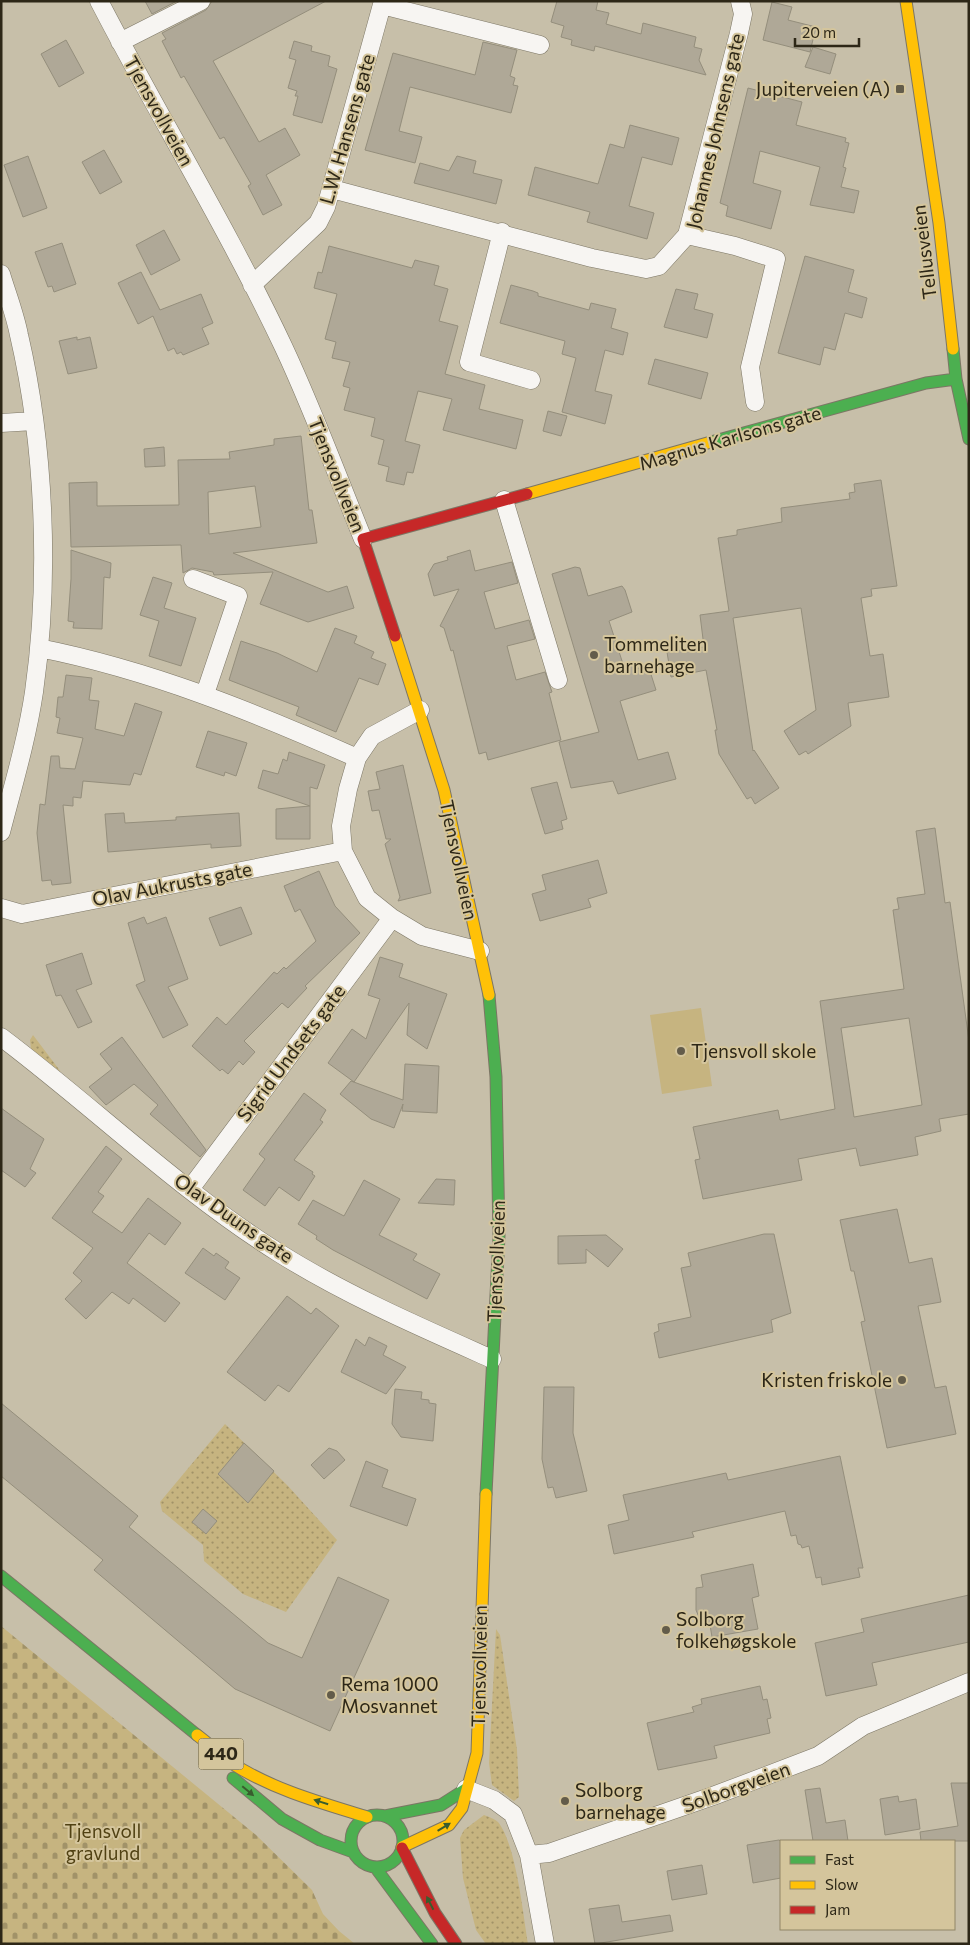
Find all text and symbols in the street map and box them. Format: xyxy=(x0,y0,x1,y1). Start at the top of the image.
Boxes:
scale bar xyxy=(795,15,859,47)
text: 20 m xyxy=(802,23,836,41)
street label: Johannes Johnsens gate xyxy=(681,31,748,231)
street label: L.W. Hansens gate xyxy=(314,51,379,207)
street label: Tjensvollveien xyxy=(120,52,199,170)
place label: Jupiterveien (A) xyxy=(756,77,890,100)
marker: Jupiterveien (A) xyxy=(894,83,906,95)
street label: Tellusveien xyxy=(906,204,941,300)
street label: Magnus Karlsons gate xyxy=(636,401,823,474)
street label: Tjensvollveien xyxy=(304,414,371,536)
place label: Tommeliten barnehage xyxy=(604,632,708,677)
marker: Tommeliten barnehage xyxy=(588,649,600,661)
street label: Tjensvollveien xyxy=(436,798,483,922)
street label: Olav Aukrusts gate xyxy=(90,857,254,910)
street label: Sigrid Undsets gate xyxy=(232,980,350,1126)
place label: Tjensvoll skole xyxy=(691,1039,816,1062)
marker: Tjensvoll skole xyxy=(675,1045,687,1057)
street label: Olav Duuns gate xyxy=(171,1168,298,1267)
street label: Tjensvollveien xyxy=(482,1200,509,1322)
place label: Kristen friskole xyxy=(761,1368,892,1391)
marker: Kristen friskole xyxy=(896,1374,908,1386)
street label: Tjensvollveien xyxy=(466,1605,491,1727)
place label: Solborg folkehøgskole xyxy=(676,1607,796,1652)
marker: Solborg folkehøgskole xyxy=(660,1624,672,1636)
place label: Rema 1000 Mosvannet xyxy=(341,1672,439,1717)
marker: Rema 1000 Mosvannet xyxy=(325,1689,337,1701)
road number: 440 xyxy=(198,1738,244,1770)
street label: Solborgveien xyxy=(679,1756,793,1817)
place label: Solborg barnehage xyxy=(575,1778,666,1823)
one-way arrow xyxy=(242,1785,254,1797)
marker: Solborg barnehage xyxy=(559,1795,571,1807)
one-way arrow xyxy=(313,1798,328,1806)
park label: Tjensvoll gravlund xyxy=(65,1819,141,1864)
one-way arrow xyxy=(437,1822,450,1831)
legend xyxy=(780,1840,955,1930)
text: Fast xyxy=(825,1850,854,1868)
text: Slow xyxy=(825,1875,858,1893)
one-way arrow xyxy=(426,1896,434,1910)
text: Jam xyxy=(825,1900,850,1918)

